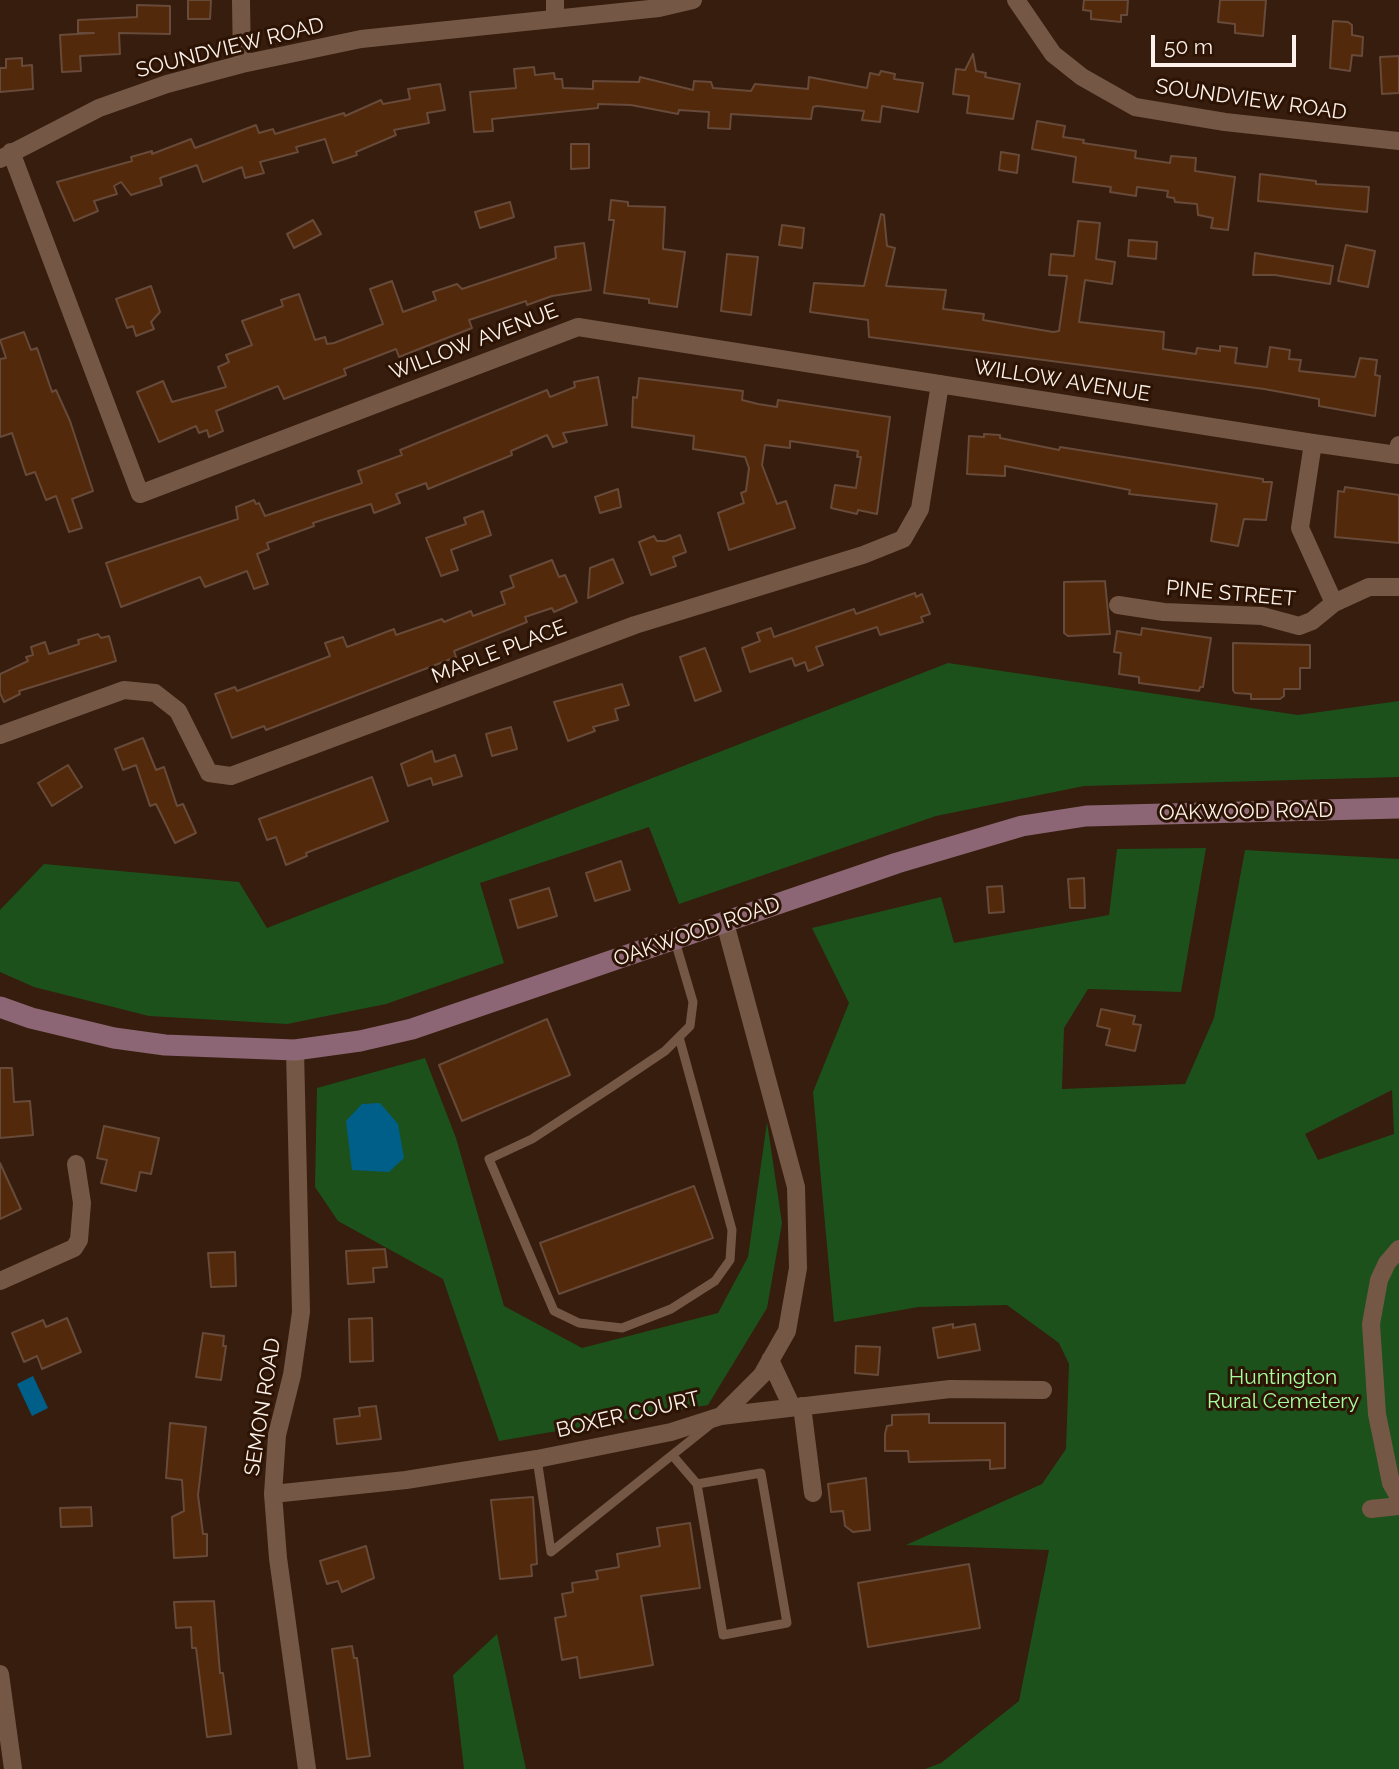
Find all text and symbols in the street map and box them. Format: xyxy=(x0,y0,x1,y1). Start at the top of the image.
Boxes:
street label: SOUNDVIEW ROAD xyxy=(133,12,327,84)
scale bar xyxy=(1154,21,1299,65)
text: 50 m xyxy=(1164,34,1213,59)
street label: SOUNDVIEW ROAD xyxy=(1154,74,1348,126)
street label: WILLOW AVENUE xyxy=(386,298,562,386)
street label: WILLOW AVENUE xyxy=(972,355,1152,407)
street label: PINE STREET xyxy=(1165,576,1297,612)
street label: MAPLE PLACE xyxy=(428,615,570,689)
street label: OAKWOOD ROAD xyxy=(1159,798,1333,826)
street label: OAKWOOD ROAD xyxy=(610,892,784,972)
street label: SEMON ROAD xyxy=(240,1336,286,1478)
park label: Huntington Rural Cemetery xyxy=(1207,1365,1359,1415)
street label: BOXER COURT xyxy=(554,1386,702,1444)

